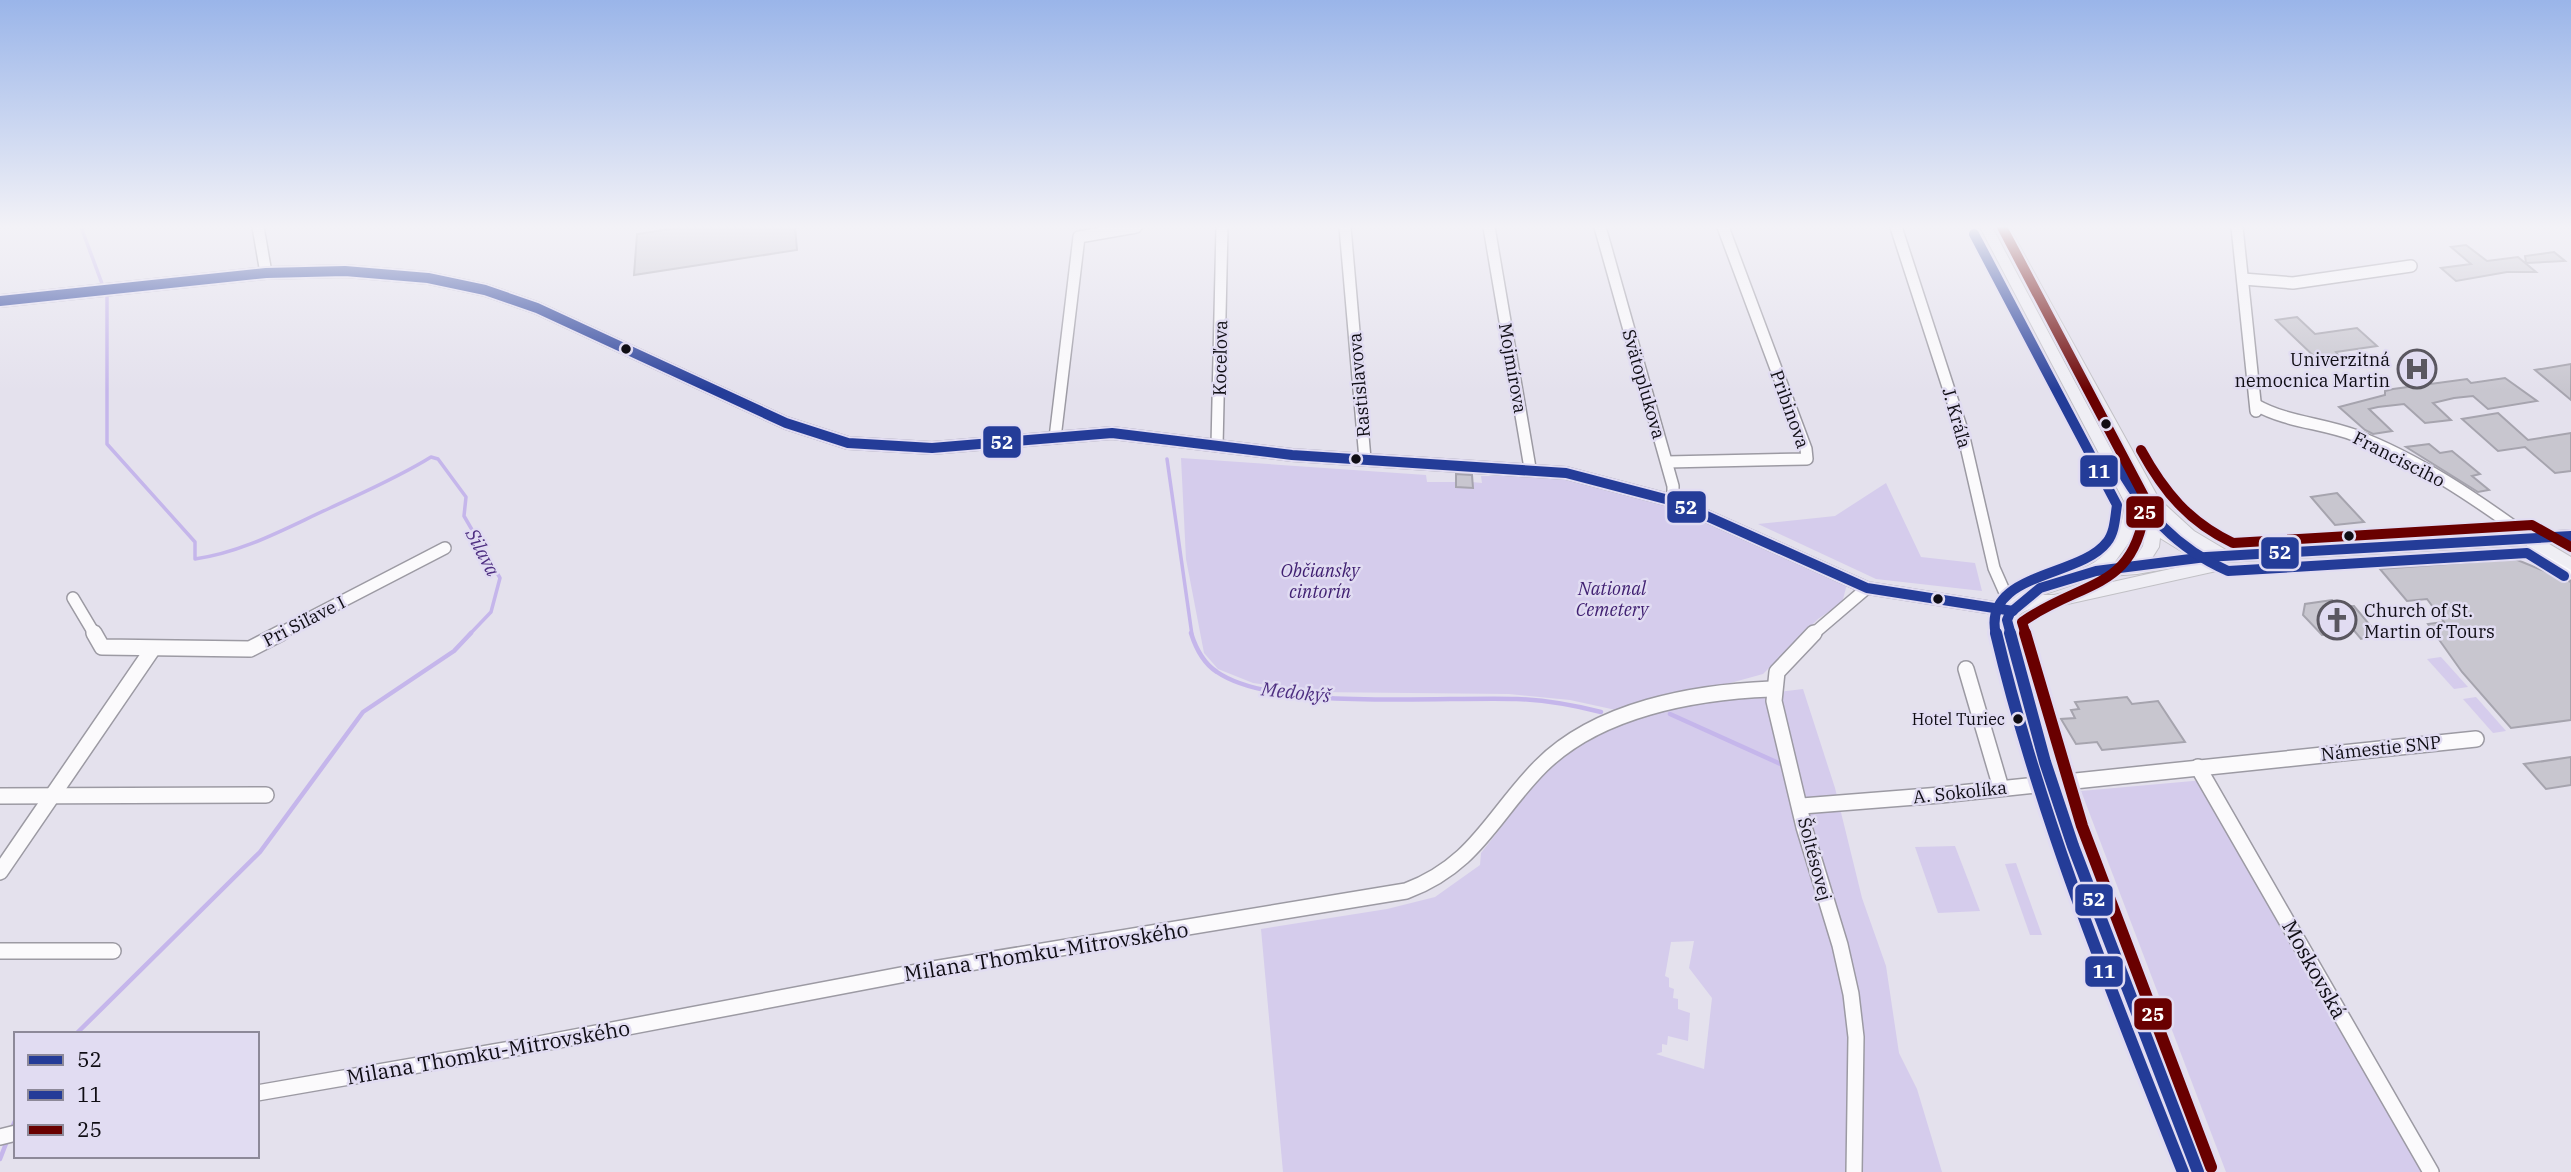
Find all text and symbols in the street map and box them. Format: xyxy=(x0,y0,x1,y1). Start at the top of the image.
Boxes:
street label: Koceľova xyxy=(1208,320,1232,396)
street label: Mojmírova xyxy=(1494,321,1532,415)
street label: Svätoplukova xyxy=(1617,326,1671,442)
street label: Rastislavova xyxy=(1343,332,1375,438)
unlabelled marker xyxy=(619,342,633,356)
place label: Univerzitná nemocnica Martin xyxy=(2234,348,2390,392)
hospital icon: Univerzitná nemocnica Martin xyxy=(2396,348,2438,390)
street label: Pribinova xyxy=(1765,367,1815,452)
street label: J. Kráľa xyxy=(1937,385,1977,451)
unlabelled marker xyxy=(2099,417,2113,431)
line badge: 52 xyxy=(982,425,1022,459)
street label: Francisciho xyxy=(2349,426,2449,492)
text: 52 xyxy=(991,430,1013,454)
unlabelled marker xyxy=(1349,452,1363,466)
line badge: 11 xyxy=(2079,454,2119,488)
text: 11 xyxy=(2088,459,2110,483)
line badge: 52 xyxy=(1666,490,1707,524)
text: 52 xyxy=(1675,495,1697,519)
line badge: 25 xyxy=(2125,495,2165,529)
text: 25 xyxy=(2134,500,2156,524)
water label: Silava xyxy=(460,523,506,580)
unlabelled marker xyxy=(2342,529,2356,543)
line badge: 52 xyxy=(2260,536,2300,570)
text: 52 xyxy=(2269,540,2291,564)
park label: Občiansky cintorín xyxy=(1281,559,1361,603)
park label: National Cemetery xyxy=(1576,577,1650,621)
street label: Pri Siľave I xyxy=(259,590,349,652)
unlabelled marker xyxy=(1931,592,1945,606)
church icon: Church of St. Martin of Tours xyxy=(2316,599,2358,641)
place label: Church of St. Martin of Tours xyxy=(2364,599,2495,643)
water label: Medokýš xyxy=(1259,676,1334,708)
place label: Hotel Turiec xyxy=(1912,709,2005,729)
marker: Hotel Turiec xyxy=(2011,712,2025,726)
street label: Námestie SNP xyxy=(2320,730,2442,766)
street label: A. Sokolíka xyxy=(1912,776,2008,808)
street label: Šoltésovej xyxy=(1793,815,1838,903)
line badge: 52 xyxy=(2074,883,2114,917)
text: 52 xyxy=(2083,887,2105,911)
street label: Moskovská xyxy=(2276,914,2354,1024)
street label: Milana Thomku-Mitrovského xyxy=(902,915,1190,987)
line badge: 11 xyxy=(2084,955,2124,988)
text: 11 xyxy=(2093,959,2115,983)
line badge: 25 xyxy=(2133,997,2173,1031)
text: 25 xyxy=(2142,1002,2164,1026)
street label: Milana Thomku-Mitrovského xyxy=(344,1013,632,1091)
legend xyxy=(14,1032,259,1158)
text: 52 xyxy=(77,1045,102,1073)
text: 11 xyxy=(77,1080,102,1108)
text: 25 xyxy=(77,1115,102,1143)

